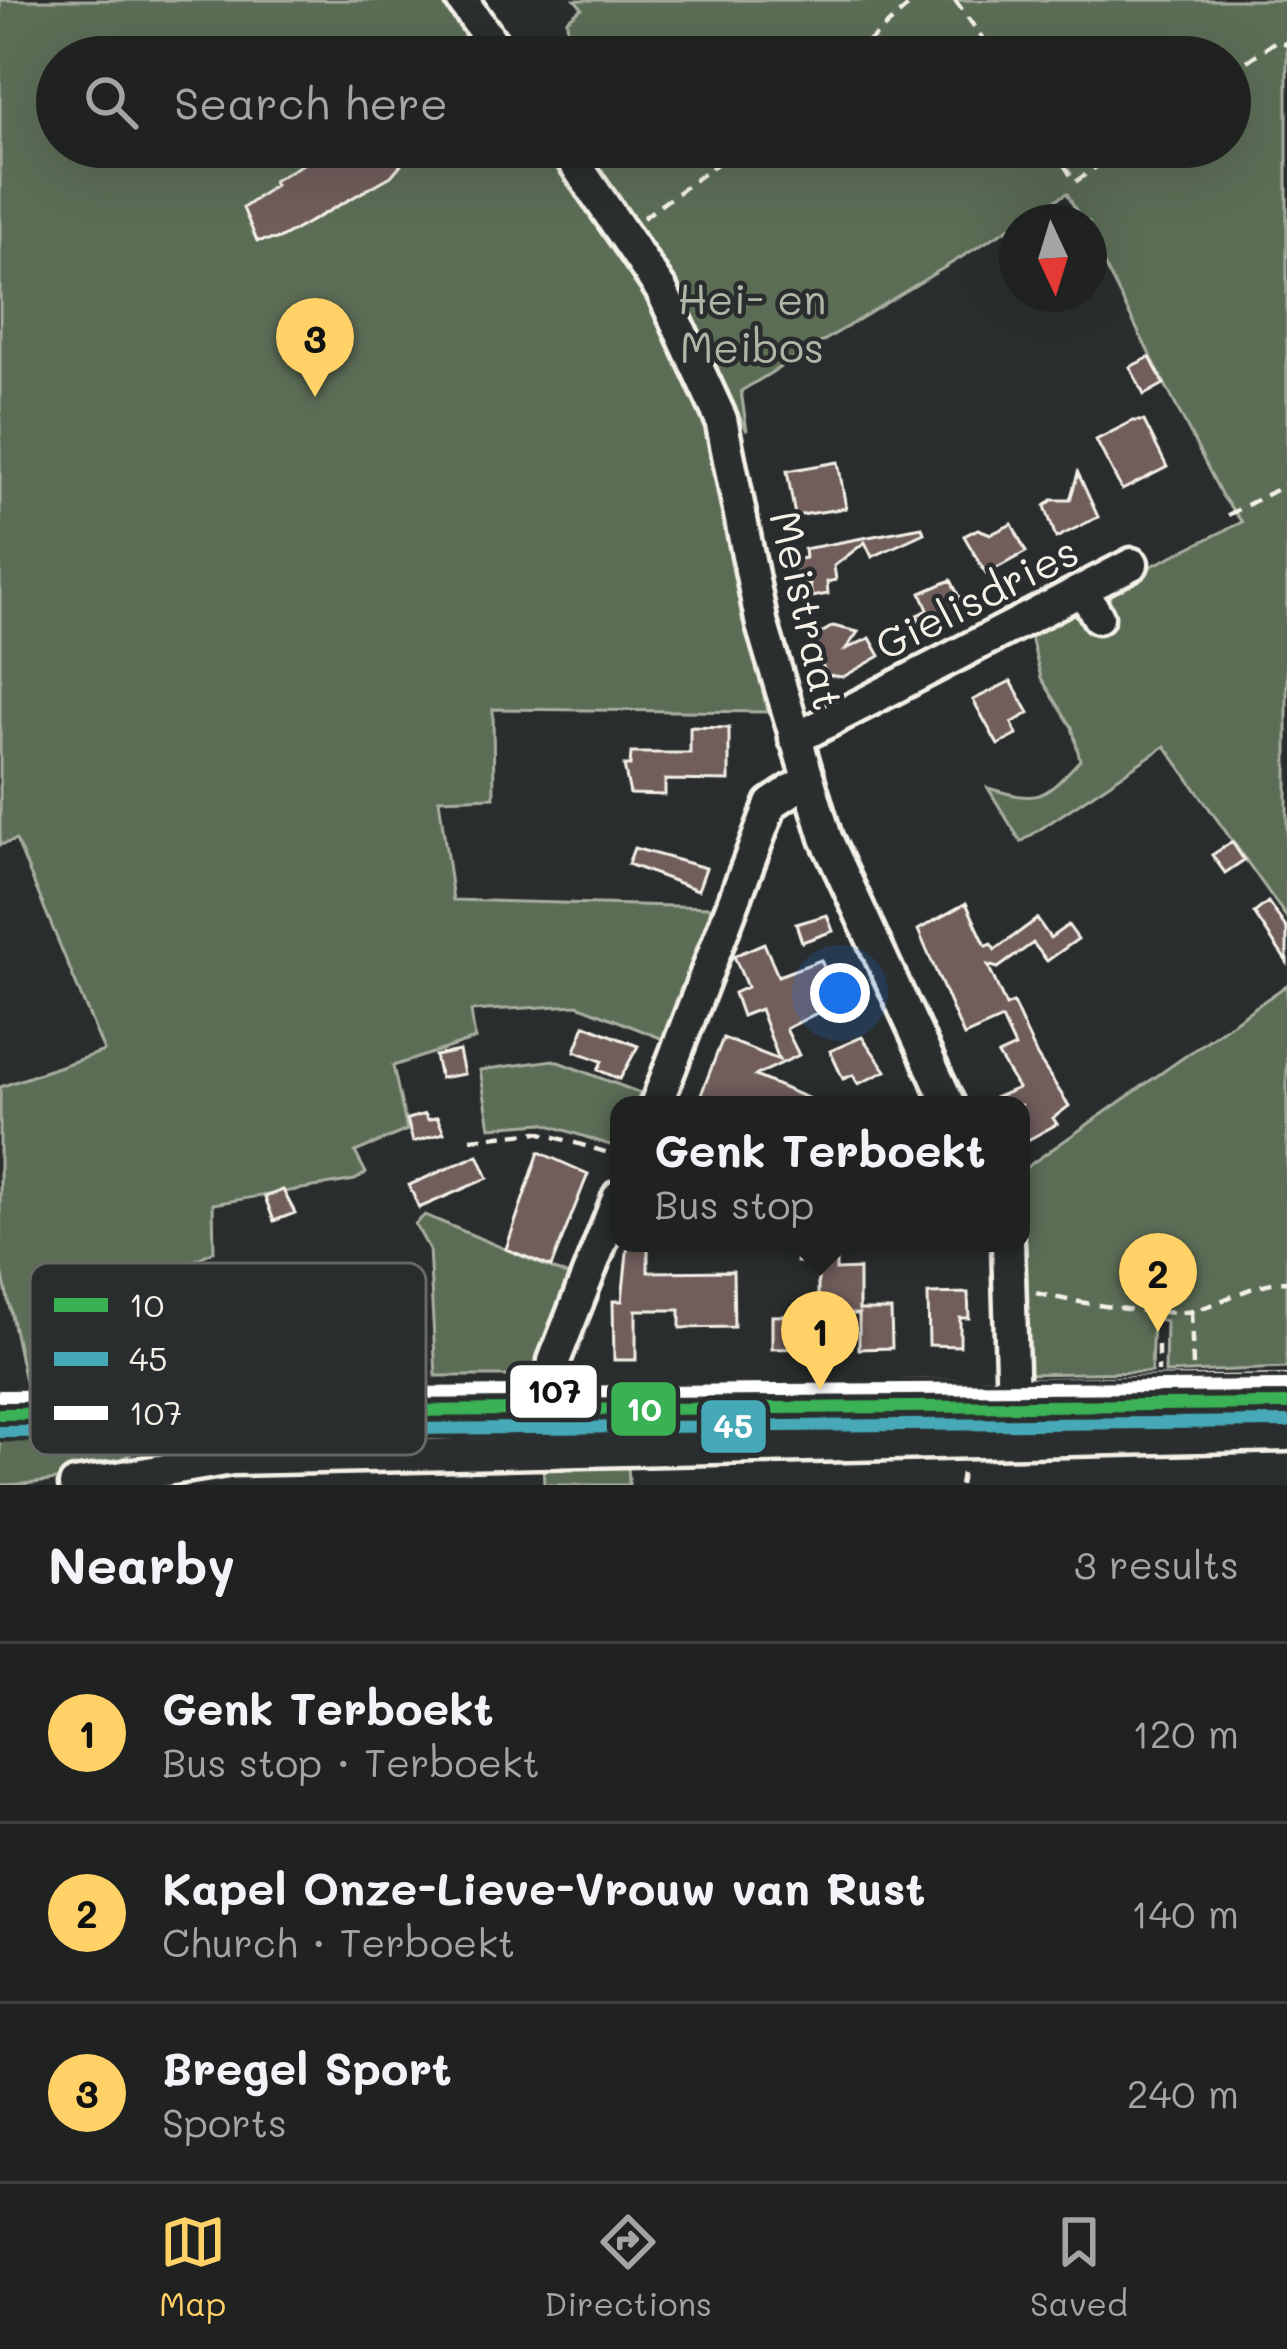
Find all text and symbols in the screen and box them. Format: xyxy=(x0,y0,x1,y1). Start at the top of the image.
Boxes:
search box xyxy=(36,36,1251,168)
icon: search xyxy=(78,69,144,135)
text: Search here xyxy=(174,73,448,131)
north arrow xyxy=(999,204,1107,312)
park label: Hei- en Meibos xyxy=(677,271,827,374)
pin: 3 xyxy=(276,298,354,397)
street label: Meistraat xyxy=(758,505,858,715)
street label: Gielisdries xyxy=(865,522,1087,672)
your location xyxy=(810,963,870,1023)
popup xyxy=(610,1096,1030,1252)
text: Genk Terboekt xyxy=(654,1120,986,1178)
text: Bus stop xyxy=(654,1178,814,1229)
pin: 2 xyxy=(1119,1233,1197,1332)
legend xyxy=(30,1263,426,1455)
text: 10 xyxy=(129,1282,164,1325)
pin: 1 xyxy=(781,1291,859,1390)
text: 45 xyxy=(129,1336,168,1379)
line badge: 107 xyxy=(508,1363,599,1420)
text: 107 xyxy=(527,1368,581,1411)
line badge: 10 xyxy=(609,1380,678,1438)
text: 10 xyxy=(626,1386,662,1429)
text: 107 xyxy=(129,1390,182,1433)
line badge: 45 xyxy=(699,1398,768,1455)
text: 45 xyxy=(713,1403,753,1446)
text: Nearby xyxy=(48,1530,235,1597)
text: 3 results xyxy=(1074,1538,1239,1589)
text: Genk Terboekt xyxy=(162,1678,494,1736)
text: 1 xyxy=(78,1707,96,1758)
text: 120 m xyxy=(1132,1707,1239,1758)
text: Bus stop · Terboekt xyxy=(162,1736,540,1787)
text: Kapel Onze-Lieve-Vrouw van Rust xyxy=(162,1858,926,1916)
text: 2 xyxy=(76,1887,98,1938)
text: 140 m xyxy=(1131,1887,1239,1938)
text: Church · Terboekt xyxy=(162,1916,515,1967)
text: Bregel Sport xyxy=(162,2038,452,2096)
text: 3 xyxy=(75,2067,99,2118)
text: 240 m xyxy=(1127,2067,1239,2118)
text: Sports xyxy=(162,2096,287,2147)
tab: Map xyxy=(159,2209,226,2324)
tab: Directions xyxy=(544,2209,712,2324)
tab: Saved xyxy=(1030,2209,1128,2324)

